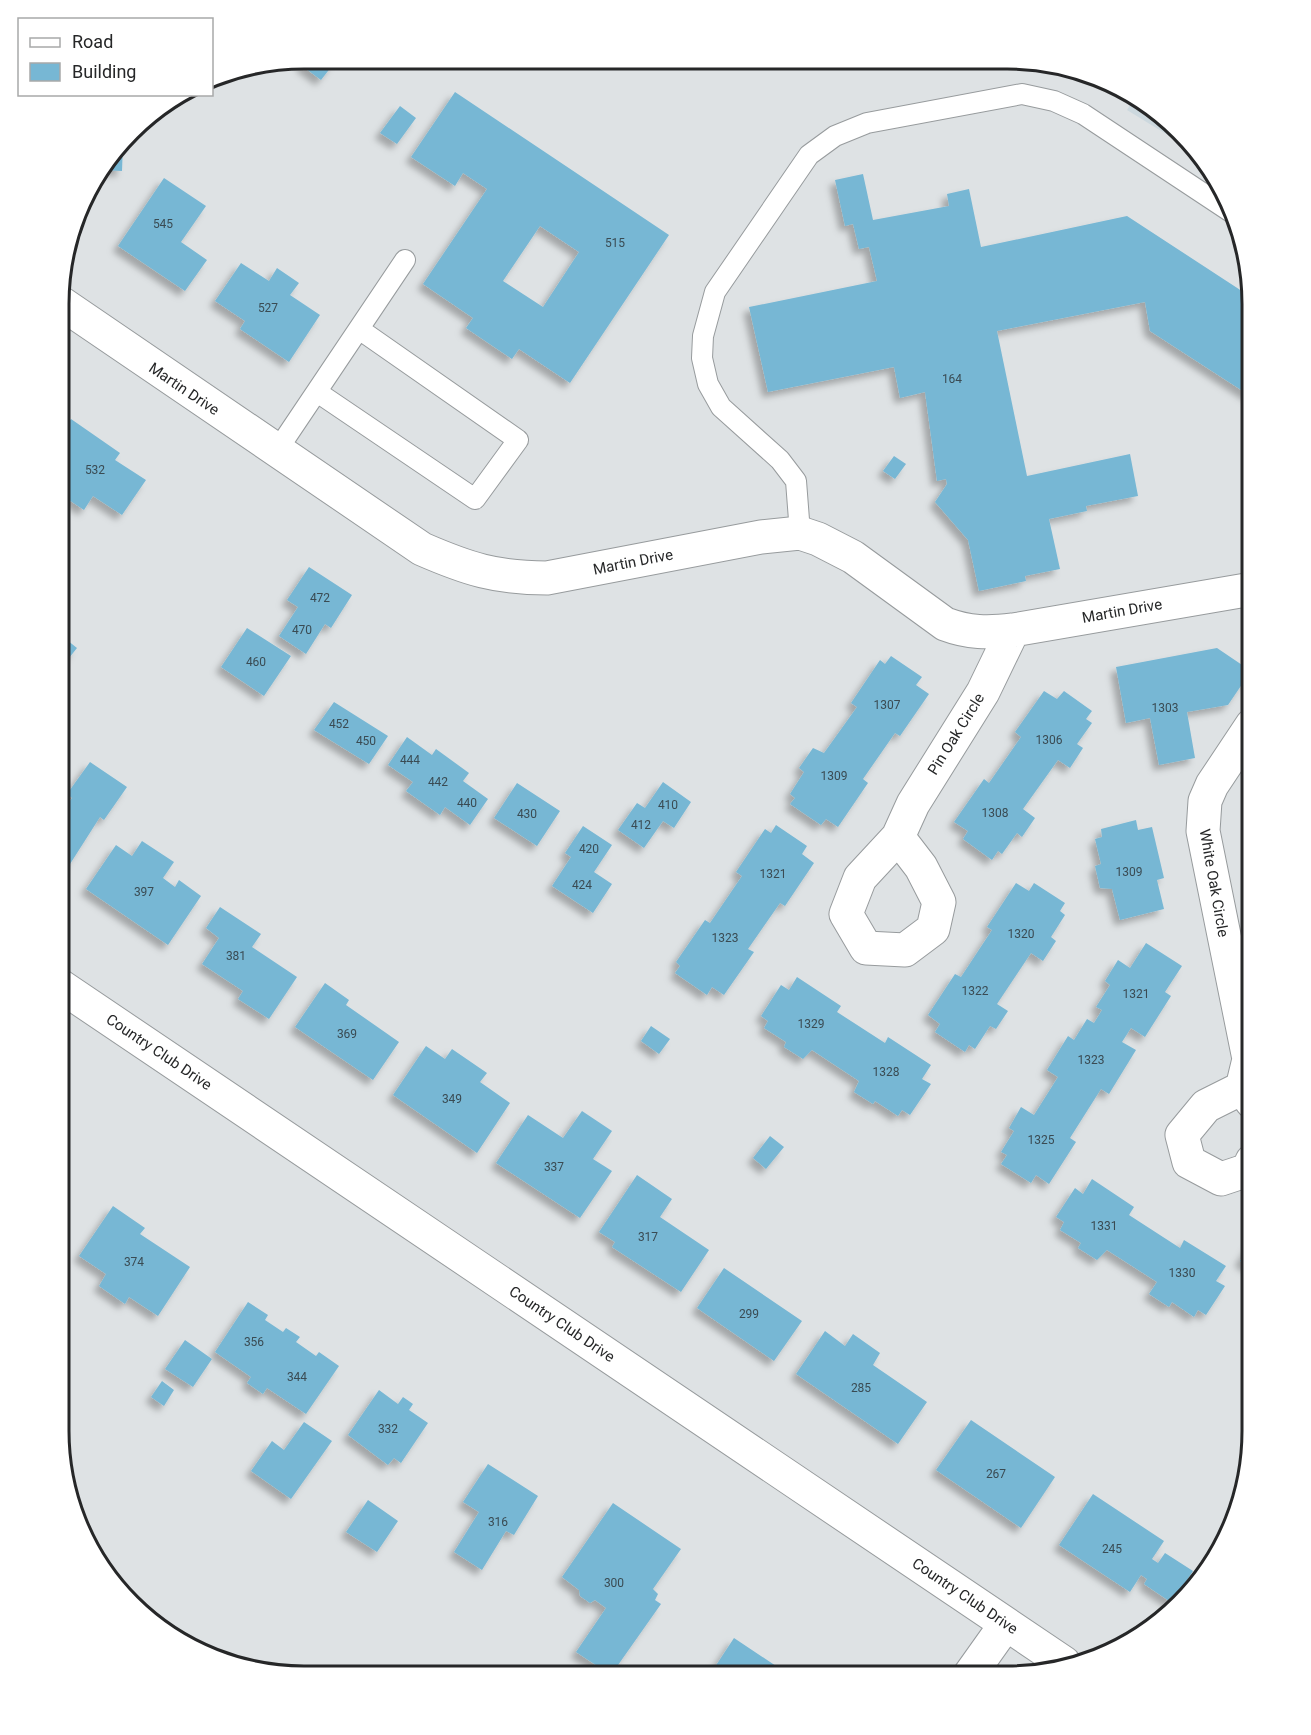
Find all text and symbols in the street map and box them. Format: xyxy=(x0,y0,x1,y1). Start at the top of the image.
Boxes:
legend xyxy=(18,18,213,96)
text: Road xyxy=(72,31,113,52)
text: Building xyxy=(72,61,136,82)
house number: 545 xyxy=(153,217,173,231)
house number: 515 xyxy=(605,236,625,250)
house number: 527 xyxy=(258,301,278,315)
street label: Martin Drive xyxy=(145,359,223,419)
house number: 164 xyxy=(942,372,962,386)
house number: 532 xyxy=(85,463,105,477)
street label: Martin Drive xyxy=(592,545,674,579)
house number: 472 xyxy=(310,591,330,605)
street label: Martin Drive xyxy=(1081,595,1163,627)
house number: 470 xyxy=(292,623,312,637)
house number: 460 xyxy=(246,655,266,669)
street label: Pin Oak Circle xyxy=(924,690,988,778)
house number: 1307 xyxy=(874,698,901,712)
house number: 1303 xyxy=(1152,701,1178,715)
house number: 452 xyxy=(329,717,349,731)
house number: 1306 xyxy=(1036,733,1063,747)
house number: 450 xyxy=(356,734,376,748)
house number: 444 xyxy=(400,753,420,767)
house number: 1309 xyxy=(821,769,847,783)
house number: 442 xyxy=(428,775,448,789)
house number: 440 xyxy=(457,796,477,810)
house number: 410 xyxy=(658,798,678,812)
house number: 1308 xyxy=(982,806,1009,820)
house number: 430 xyxy=(517,807,537,821)
house number: 412 xyxy=(631,818,651,832)
street label: White Oak Circle xyxy=(1196,828,1232,938)
house number: 420 xyxy=(579,842,599,856)
house number: 1309 xyxy=(1116,865,1142,879)
house number: 1321 xyxy=(760,867,786,881)
house number: 424 xyxy=(572,878,592,892)
house number: 397 xyxy=(134,885,154,899)
house number: 1320 xyxy=(1008,927,1035,941)
house number: 1323 xyxy=(712,931,738,945)
house number: 381 xyxy=(226,949,246,963)
house number: 1322 xyxy=(962,984,989,998)
house number: 1321 xyxy=(1123,987,1149,1001)
street label: Country Club Drive xyxy=(103,1010,215,1094)
house number: 1329 xyxy=(798,1017,824,1031)
house number: 369 xyxy=(337,1027,357,1041)
house number: 1323 xyxy=(1078,1053,1104,1067)
house number: 1328 xyxy=(873,1065,900,1079)
house number: 349 xyxy=(442,1092,462,1106)
house number: 1325 xyxy=(1028,1133,1055,1147)
house number: 337 xyxy=(544,1160,564,1174)
house number: 1331 xyxy=(1091,1219,1117,1233)
house number: 317 xyxy=(638,1230,658,1244)
house number: 374 xyxy=(124,1255,144,1269)
house number: 1330 xyxy=(1169,1266,1196,1280)
street label: Country Club Drive xyxy=(506,1282,618,1366)
house number: 299 xyxy=(739,1307,759,1321)
house number: 356 xyxy=(244,1335,264,1349)
house number: 344 xyxy=(287,1370,307,1384)
house number: 285 xyxy=(851,1381,871,1395)
house number: 332 xyxy=(378,1422,398,1436)
house number: 267 xyxy=(986,1467,1006,1481)
house number: 316 xyxy=(488,1515,508,1529)
house number: 245 xyxy=(1102,1542,1122,1556)
street label: Country Club Drive xyxy=(909,1554,1021,1638)
house number: 300 xyxy=(604,1576,624,1590)

